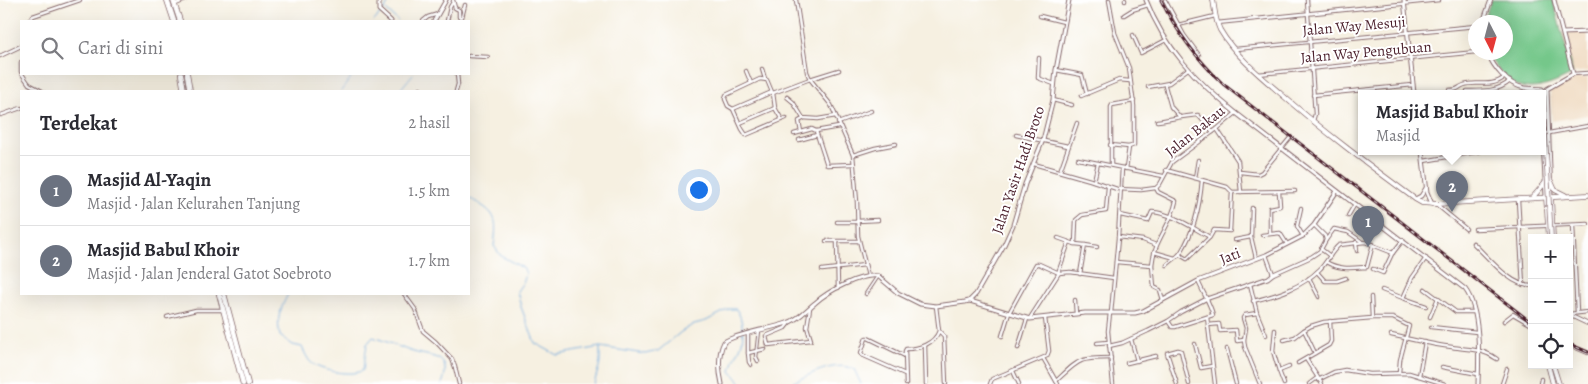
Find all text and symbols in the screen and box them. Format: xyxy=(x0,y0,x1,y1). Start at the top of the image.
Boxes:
street label: Jalan Way Mesuji xyxy=(1301,12,1407,40)
north arrow xyxy=(1468,15,1513,60)
search box xyxy=(20,20,470,75)
icon: search xyxy=(38,34,66,62)
text: Cari di sini xyxy=(78,35,163,61)
street label: Jalan Way Pengubuan xyxy=(1300,36,1432,68)
popup xyxy=(1358,90,1546,155)
text: Masjid Babul Khoir xyxy=(1376,99,1528,125)
street label: Jalan Bakau xyxy=(1161,100,1230,161)
street label: Jalan Yasir Hadi Broto xyxy=(987,103,1049,237)
text: Terdekat xyxy=(40,109,118,137)
text: 2 hasil xyxy=(408,112,450,134)
text: Masjid xyxy=(1376,125,1420,147)
text: Masjid Al-Yaqin xyxy=(87,167,211,193)
pin: 2 xyxy=(1436,171,1468,212)
your location xyxy=(686,177,712,203)
text: 1 xyxy=(53,180,59,202)
text: 1.5 km xyxy=(408,180,450,202)
text: Masjid · Jalan Kelurahen Tanjung xyxy=(87,193,300,215)
pin: 1 xyxy=(1352,206,1384,247)
map controls xyxy=(1528,234,1573,369)
button: + xyxy=(1528,234,1573,279)
text: Masjid Babul Khoir xyxy=(87,237,239,263)
street label: Jati xyxy=(1217,243,1243,269)
text: 2 xyxy=(52,250,60,272)
text: 1.7 km xyxy=(408,250,450,272)
text: Masjid · Jalan Jenderal Gatot Soebroto xyxy=(87,263,331,285)
button: − xyxy=(1528,279,1573,324)
button: locate xyxy=(1528,324,1573,369)

